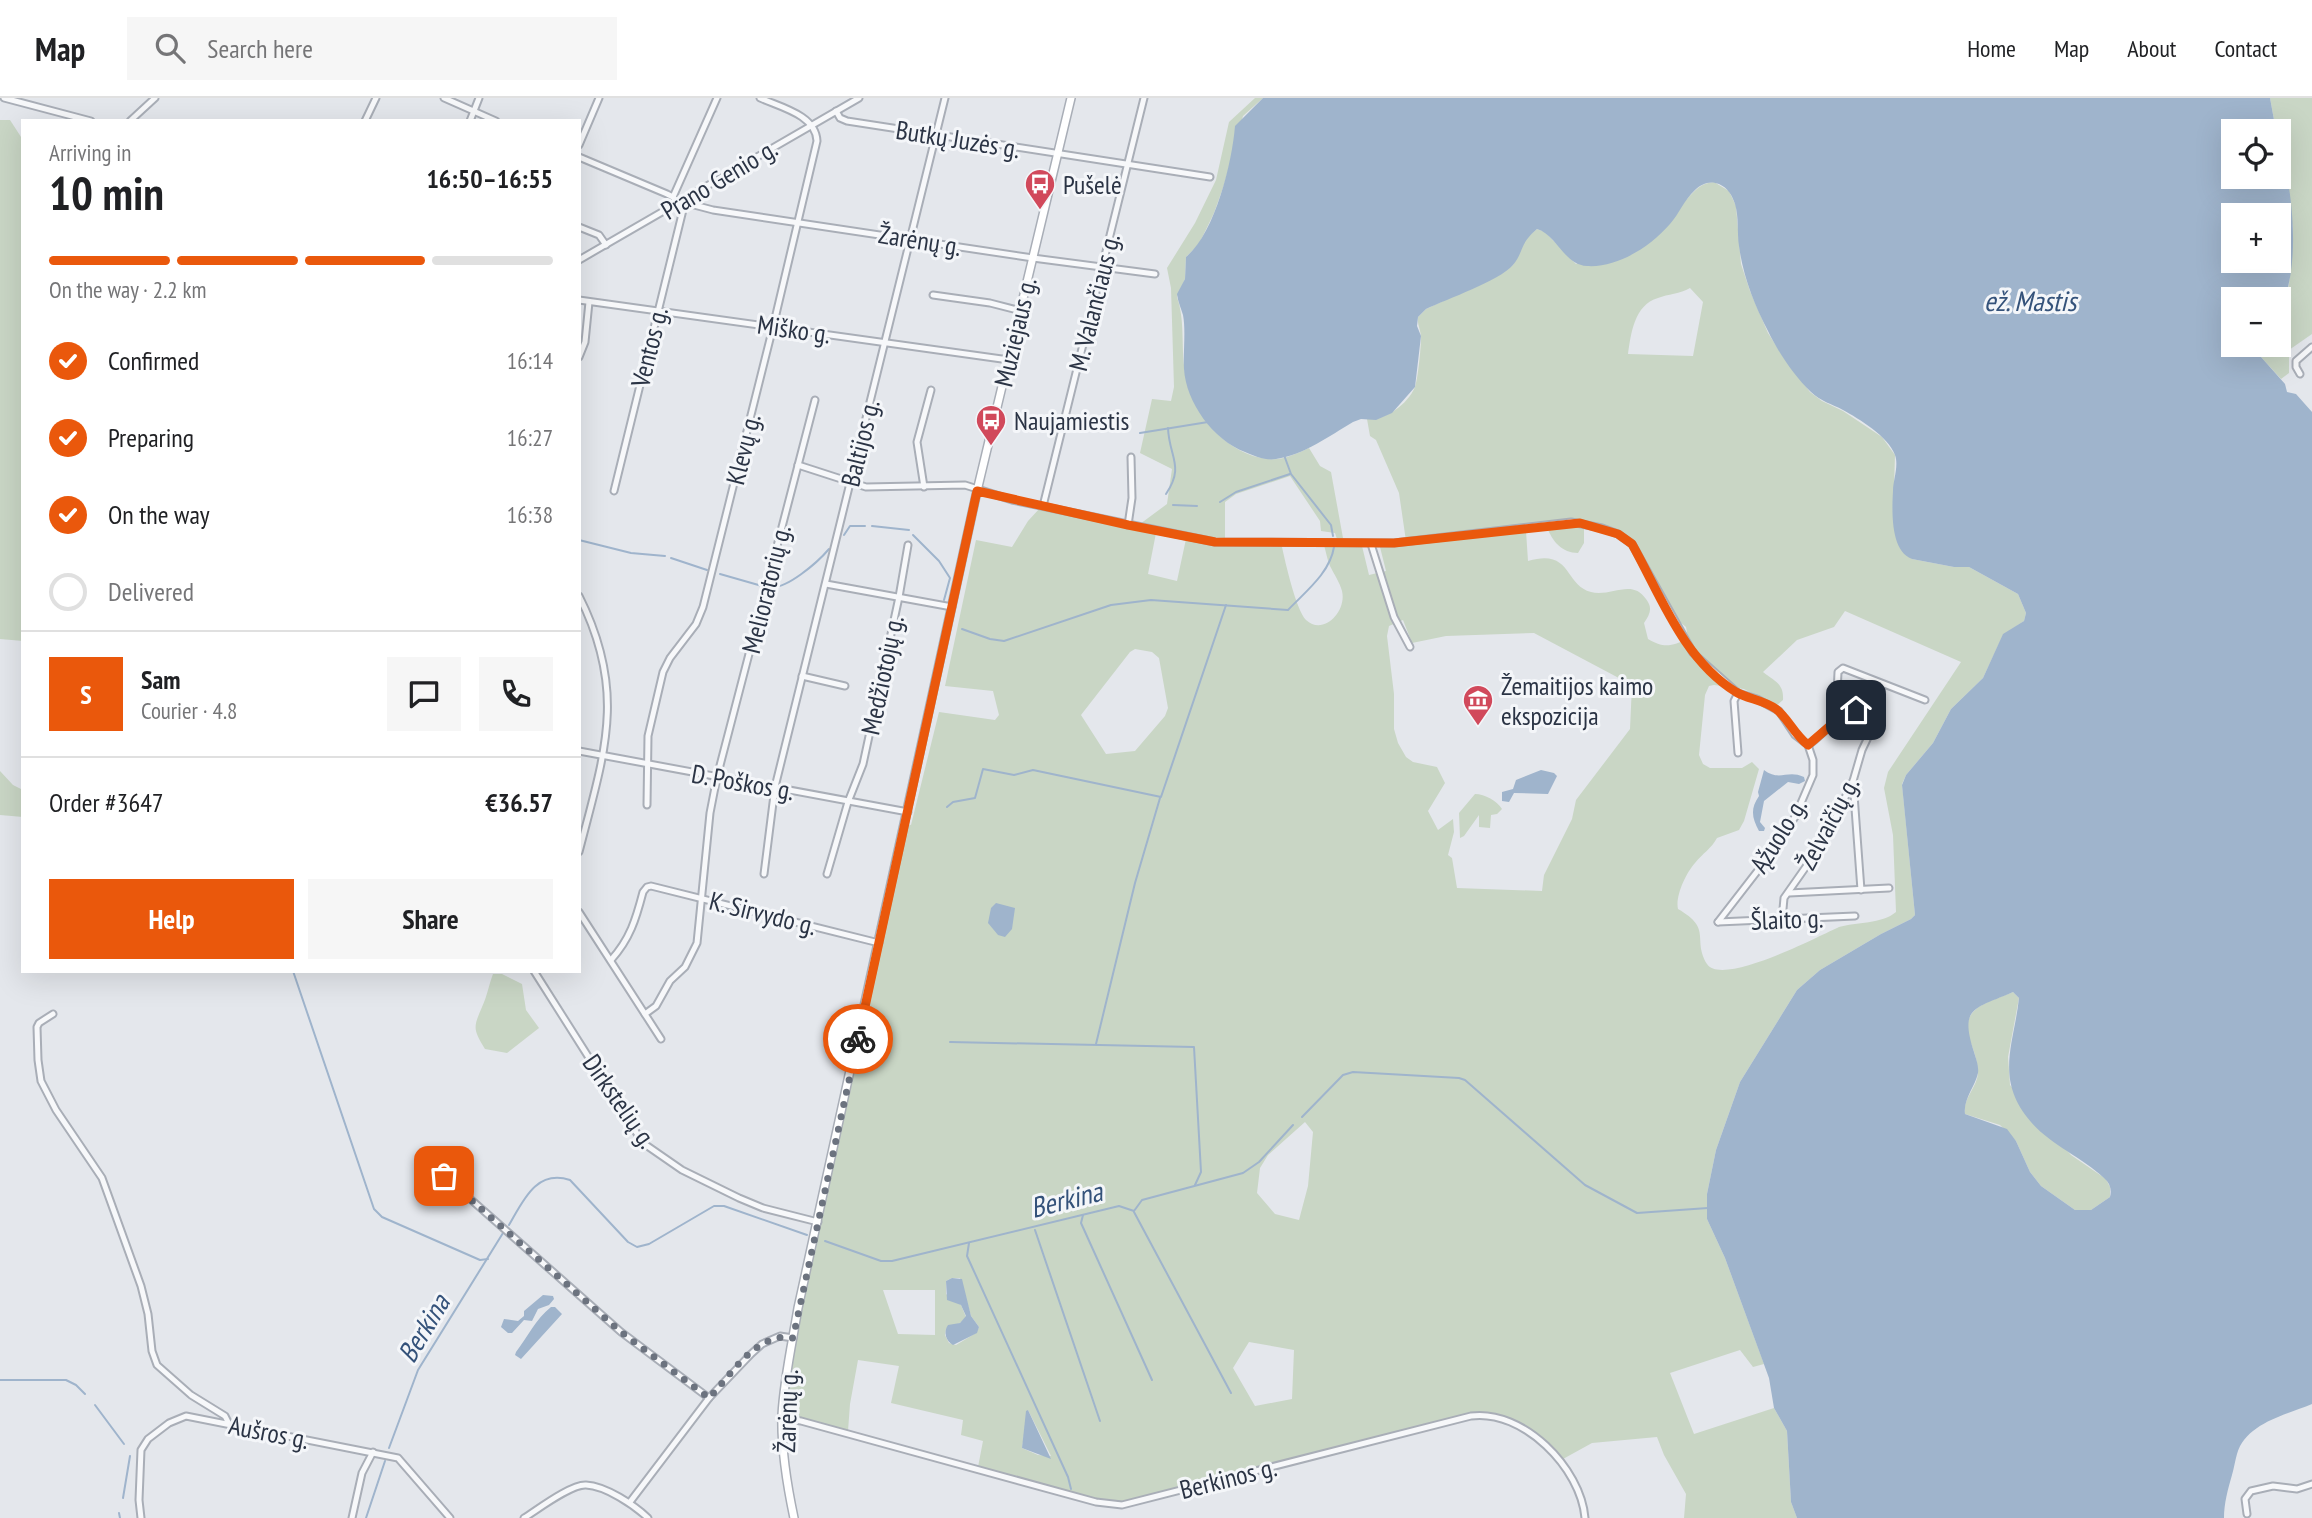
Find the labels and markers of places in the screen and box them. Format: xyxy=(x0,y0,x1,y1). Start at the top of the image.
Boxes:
bus stop icon: Pušelė xyxy=(1023,167,1057,211)
place label: Pušelė xyxy=(1063,168,1122,201)
bus stop icon: Naujamiestis xyxy=(974,403,1008,447)
place label: Naujamiestis xyxy=(1014,404,1129,437)
place label: Žemaitijos kaimo ekspozicija xyxy=(1501,669,1653,732)
pin xyxy=(1826,680,1886,740)
museum icon: Žemaitijos kaimo ekspozicija xyxy=(1461,683,1495,727)
pin xyxy=(414,1146,474,1206)

